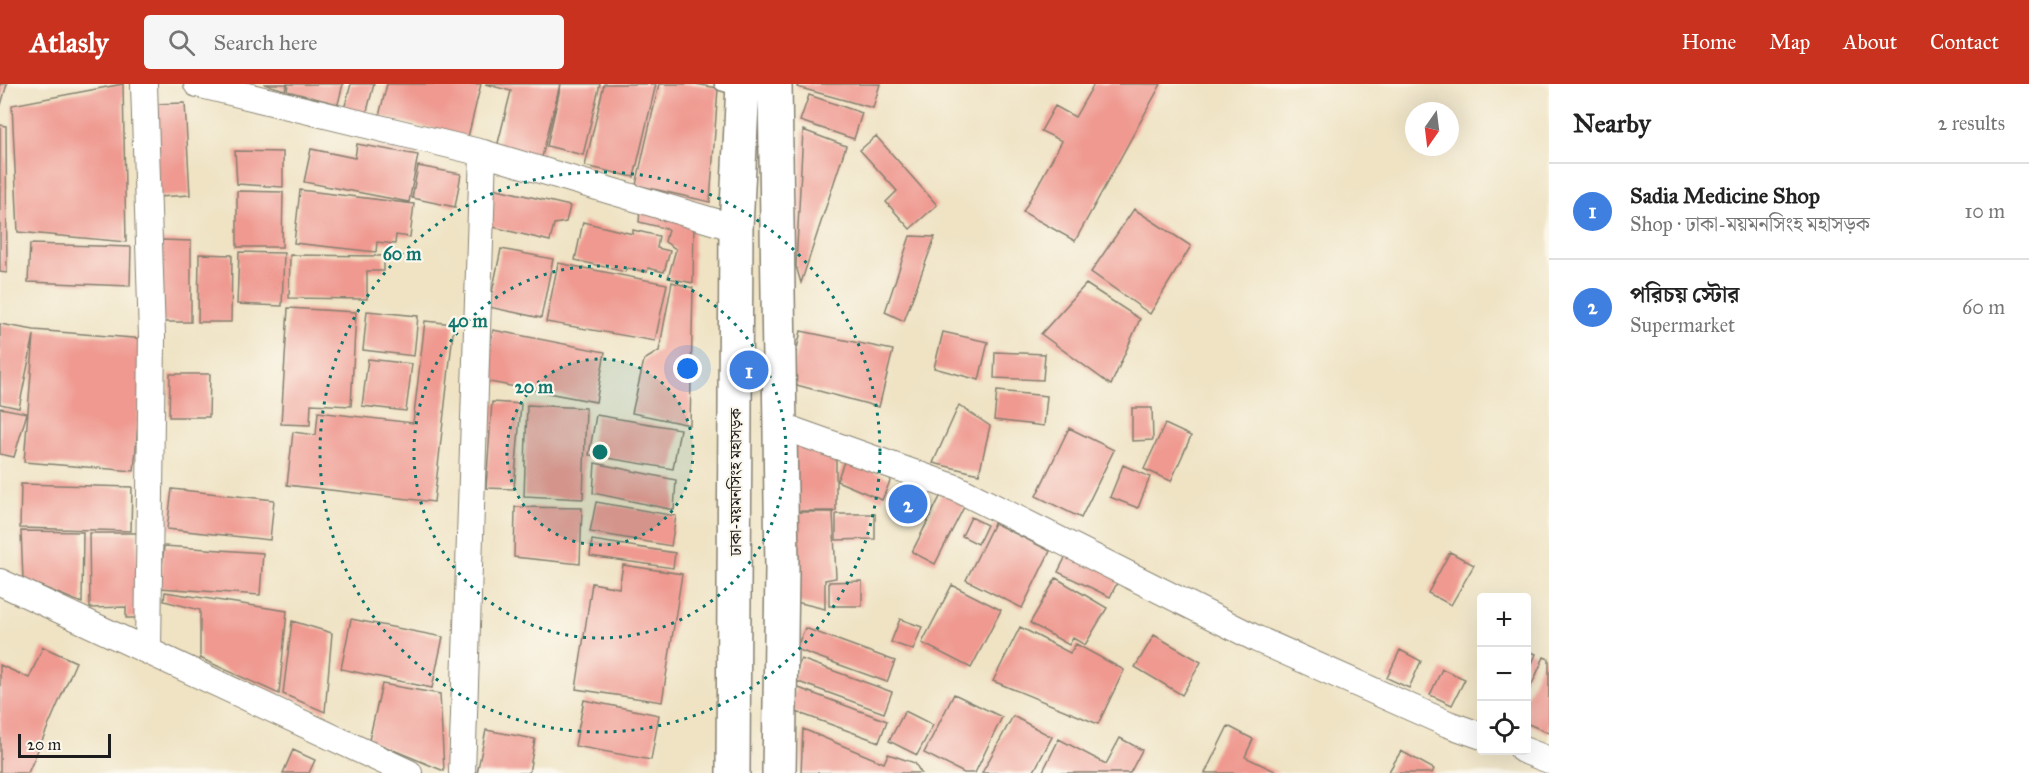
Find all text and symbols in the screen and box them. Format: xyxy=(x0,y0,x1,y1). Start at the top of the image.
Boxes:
search box xyxy=(144,15,564,69)
text: Atlasly xyxy=(30,25,108,60)
icon: search xyxy=(165,26,198,59)
text: Search here xyxy=(213,29,317,56)
text: Home xyxy=(1681,29,1736,55)
text: Map xyxy=(1769,29,1810,55)
text: About xyxy=(1843,29,1897,55)
text: Contact xyxy=(1930,29,1999,55)
north arrow xyxy=(1405,102,1459,156)
text: Nearby xyxy=(1573,107,1651,139)
text: 2 results xyxy=(1937,111,2005,135)
text: Sadia Medicine Shop xyxy=(1630,182,1820,209)
text: 1 xyxy=(1589,199,1596,223)
text: 10 m xyxy=(1964,199,2005,223)
text: Shop · ঢাকা-ময়মনসিংহ মহাসড়ক xyxy=(1630,212,1870,236)
text: 60 m xyxy=(383,243,422,265)
text: পরিচয় স্টোর xyxy=(1630,281,1740,308)
text: 2 xyxy=(1588,295,1597,319)
text: 60 m xyxy=(1962,295,2005,319)
text: 40 m xyxy=(448,310,489,333)
text: Supermarket xyxy=(1630,313,1735,337)
pin: 1 xyxy=(730,348,768,392)
your location xyxy=(673,354,702,383)
text: 20 m xyxy=(515,376,554,398)
street label: ঢাকা-ময়মনসিংহ মহাসড়ক xyxy=(726,408,745,557)
centre of rings xyxy=(590,442,610,462)
pin: 2 xyxy=(888,482,928,526)
map controls xyxy=(1477,593,1531,755)
button: + xyxy=(1477,593,1531,647)
button: − xyxy=(1477,647,1531,701)
button: locate xyxy=(1477,701,1531,755)
scale bar xyxy=(18,731,111,758)
text: 20 m xyxy=(27,735,61,754)

